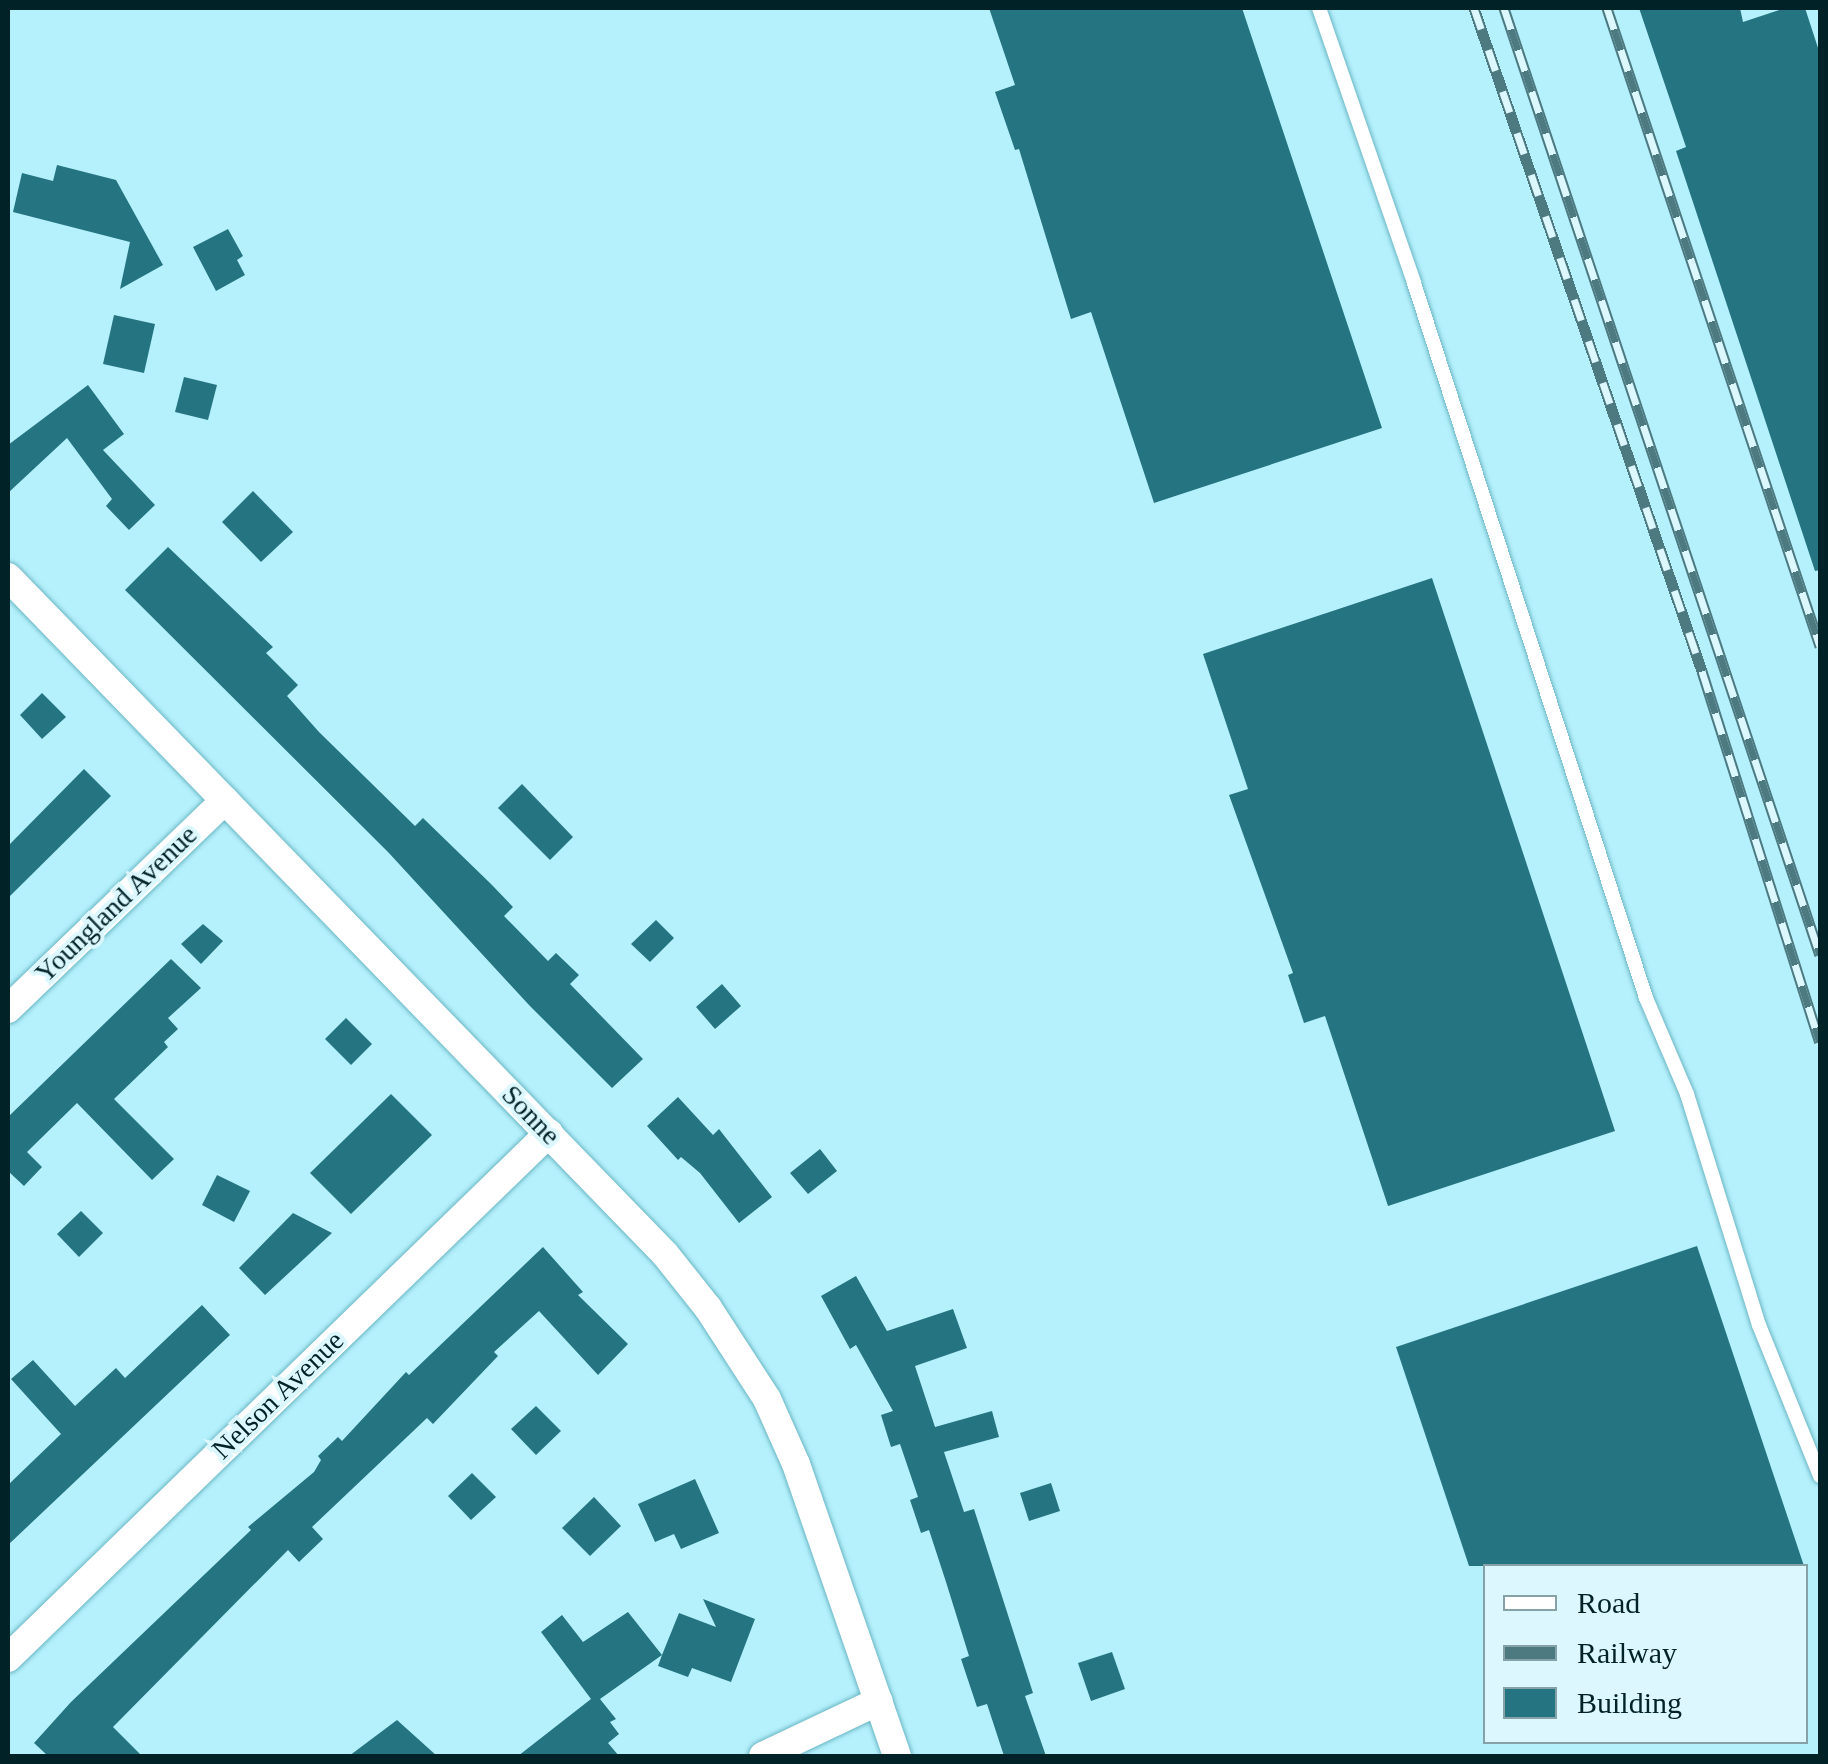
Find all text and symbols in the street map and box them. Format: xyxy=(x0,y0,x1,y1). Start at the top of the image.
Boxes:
street label: Youngland Avenue xyxy=(27,818,205,990)
street label: Sonne xyxy=(495,1078,567,1152)
street label: Nelson Avenue xyxy=(205,1323,351,1467)
legend xyxy=(1483,1564,1808,1744)
text: Road xyxy=(1577,1586,1640,1619)
text: Railway xyxy=(1577,1636,1677,1669)
text: Building xyxy=(1577,1686,1682,1719)

